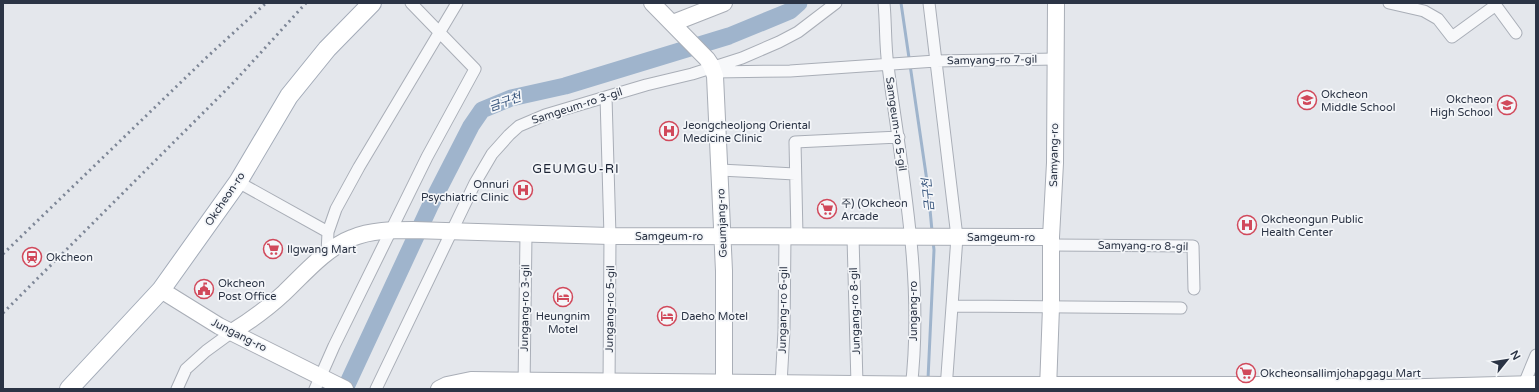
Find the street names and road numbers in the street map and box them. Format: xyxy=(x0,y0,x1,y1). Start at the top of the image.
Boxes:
street label: Samyang-ro 7-gil xyxy=(947,53,1037,67)
street label: Samgeum-ro 5-gil xyxy=(883,76,909,172)
street label: Samgeum-ro 3-gil xyxy=(530,85,624,127)
street label: Samyang-ro xyxy=(1047,123,1061,187)
street label: Okcheon-ro xyxy=(202,169,248,228)
street label: Geumjang-ro xyxy=(714,188,730,258)
street label: Samgeum-ro xyxy=(635,230,703,243)
street label: Samgeum-ro xyxy=(967,231,1035,244)
street label: Samyang-ro 8-gil xyxy=(1098,239,1188,253)
street label: Jungang-ro 3-gil xyxy=(518,264,532,352)
street label: Jungang-ro 5-gil xyxy=(603,265,617,353)
street label: Jungang-ro 6-gil xyxy=(776,266,790,354)
street label: Jungang-ro 8-gil xyxy=(847,267,863,355)
street label: Jungang-ro xyxy=(907,280,920,341)
street label: Jungang-ro xyxy=(209,315,269,355)

